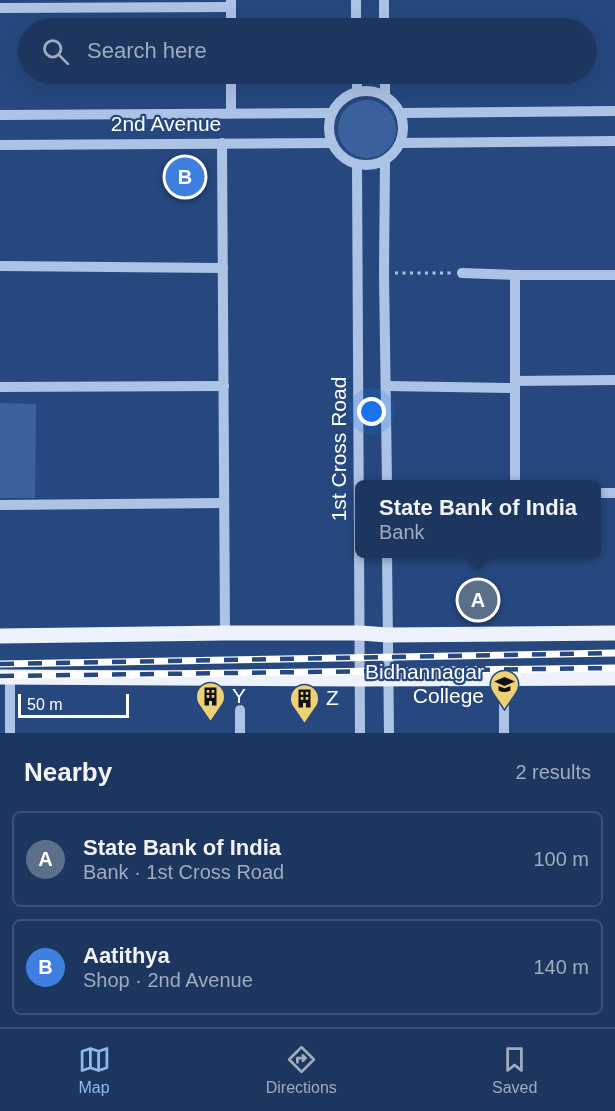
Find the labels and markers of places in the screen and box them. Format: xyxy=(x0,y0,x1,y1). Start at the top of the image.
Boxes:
pin: B xyxy=(166,154,204,200)
pin: A xyxy=(458,578,498,622)
place label: Bidhannagar College xyxy=(365,660,484,707)
school or university icon: Bidhannagar College xyxy=(489,668,521,710)
building icon: Y xyxy=(195,680,227,722)
building icon: Z xyxy=(289,682,321,724)
place label: Y xyxy=(232,684,246,707)
place label: Z xyxy=(326,686,339,709)

